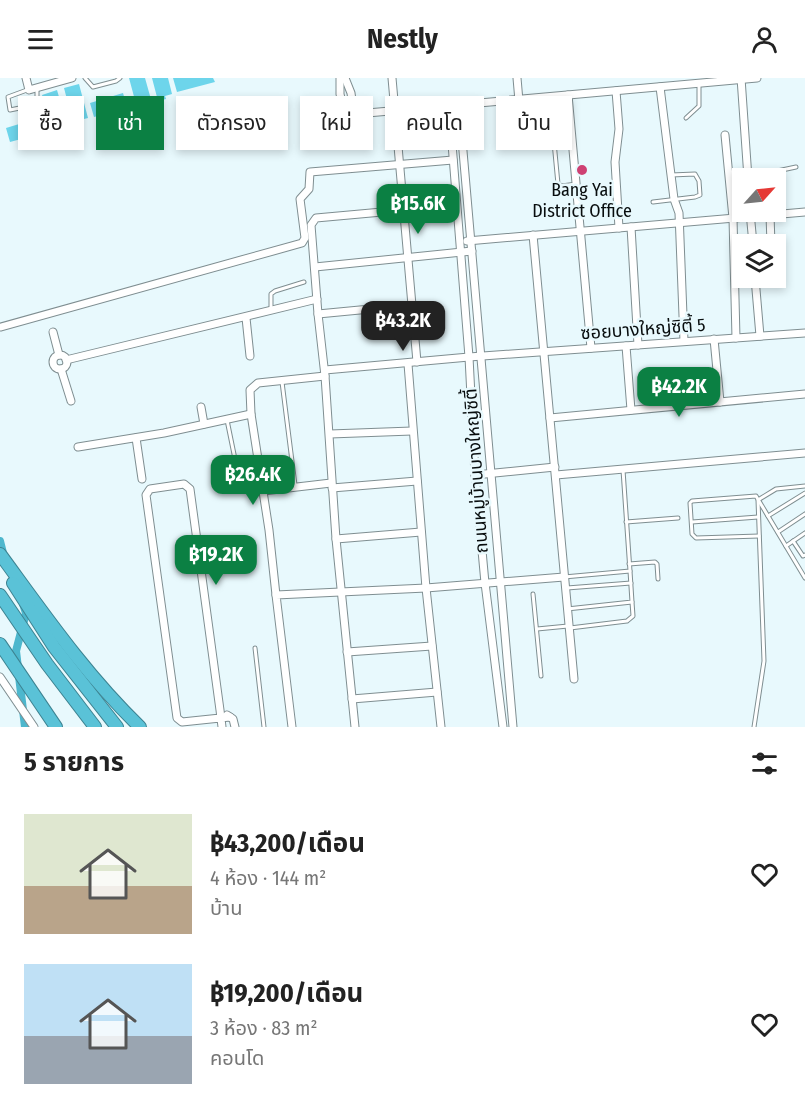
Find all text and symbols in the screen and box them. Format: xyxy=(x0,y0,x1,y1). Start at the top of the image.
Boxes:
icon: menu xyxy=(24,23,57,56)
text: Nestly xyxy=(367,23,438,55)
icon: person xyxy=(748,23,781,56)
chip: ซื้อ xyxy=(18,96,84,150)
chip: เช่า xyxy=(96,96,164,150)
chip: ตัวกรอง xyxy=(176,96,288,150)
chip: ใหม่ xyxy=(300,96,373,150)
chip: คอนโด xyxy=(385,96,484,150)
chip: บ้าน xyxy=(496,96,572,150)
marker: Bang Yai District Office xyxy=(575,163,589,177)
north arrow xyxy=(732,168,786,222)
map controls xyxy=(732,168,786,288)
place label: Bang Yai District Office xyxy=(532,179,632,222)
pin: ฿15.6K xyxy=(369,184,467,235)
text: ฿15.6K xyxy=(391,191,445,215)
button: layers xyxy=(732,234,786,288)
pin: ฿43.2K xyxy=(354,301,452,352)
text: ฿43.2K xyxy=(375,308,431,332)
street label: ซอยบางใหญ่ซิตี้ 5 xyxy=(580,312,706,344)
pin: ฿42.2K xyxy=(630,367,728,418)
text: ฿42.2K xyxy=(651,374,707,398)
street label: ถนนหมู่บ้านบางใหญ่ซิตี้ xyxy=(457,388,494,554)
pin: ฿26.4K xyxy=(204,455,302,506)
text: ฿26.4K xyxy=(225,462,281,486)
pin: ฿19.2K xyxy=(167,535,265,586)
text: ฿19.2K xyxy=(189,542,243,566)
text: 5 รายการ xyxy=(24,747,124,778)
icon: filters xyxy=(748,747,781,780)
text: ฿43,200/เดือน xyxy=(210,828,365,859)
icon: home xyxy=(72,838,144,910)
icon: heart xyxy=(748,858,781,891)
text: 4 ห้อง · 144 m² xyxy=(210,866,326,890)
text: บ้าน xyxy=(210,896,242,920)
text: ฿19,200/เดือน xyxy=(210,978,363,1009)
icon: home xyxy=(72,988,144,1060)
icon: heart xyxy=(748,1008,781,1041)
text: 3 ห้อง · 83 m² xyxy=(210,1016,318,1040)
text: คอนโด xyxy=(210,1046,264,1070)

